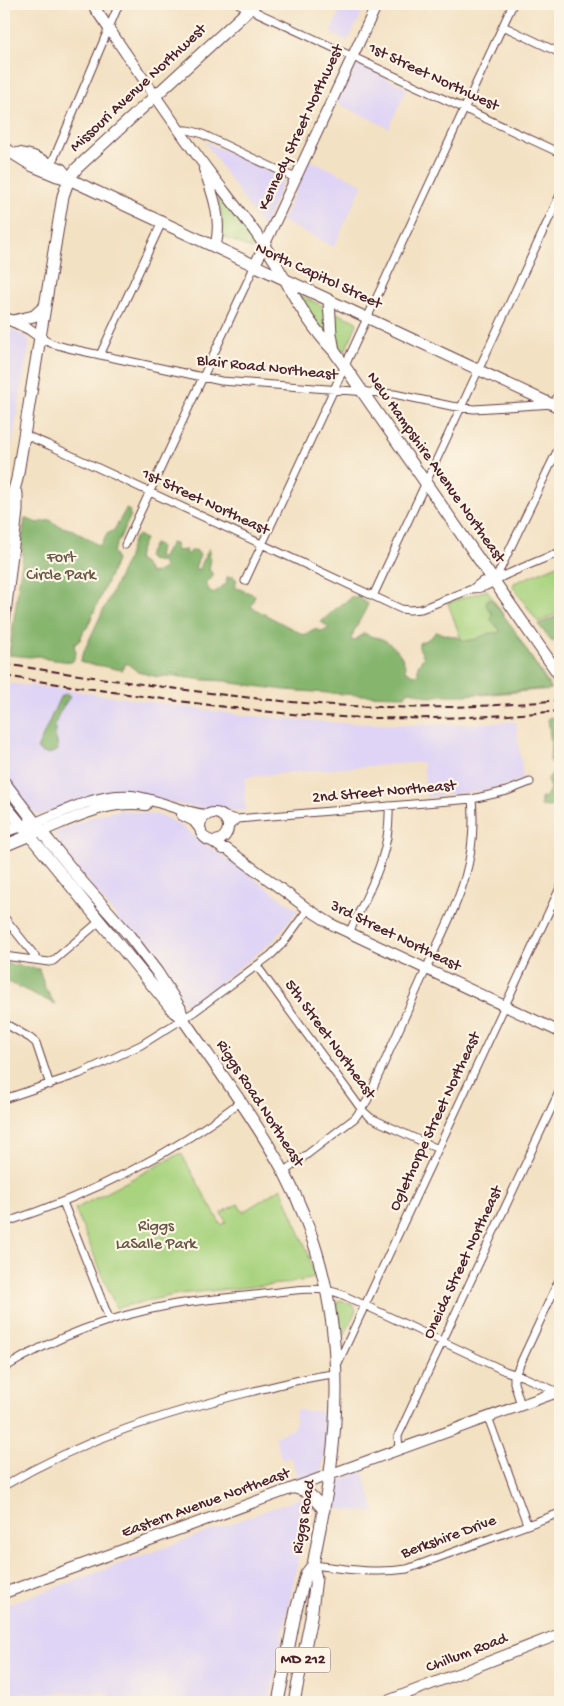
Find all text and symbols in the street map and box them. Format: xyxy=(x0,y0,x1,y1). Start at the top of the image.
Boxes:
street label: Missouri Avenue Northwest xyxy=(67,20,212,157)
street label: 1st Street Northwest xyxy=(364,39,503,117)
street label: Kennedy Street Northwest xyxy=(255,41,349,214)
street label: North Capitol Street xyxy=(252,239,385,315)
street label: Blair Road Northeast xyxy=(195,352,340,386)
street label: New Hampshire Avenue Northeast xyxy=(362,369,509,568)
street label: 1st Street Northeast xyxy=(137,465,273,541)
park label: Fort Circle Park xyxy=(26,549,98,586)
street label: 2nd Street Northeast xyxy=(311,777,458,809)
street label: 3rd Street Northeast xyxy=(326,897,465,977)
street label: 5th Street Northeast xyxy=(279,977,380,1105)
street label: Oglethorpe Street Northeast xyxy=(386,1028,486,1214)
street label: Riggs Road Northeast xyxy=(211,1037,308,1172)
street label: Oneida Street Northeast xyxy=(420,1182,508,1342)
park label: Riggs LaSalle Park xyxy=(116,1218,198,1255)
street label: Eastern Avenue Northeast xyxy=(119,1464,294,1543)
street label: Riggs Road xyxy=(289,1477,321,1555)
street label: Berkshire Drive xyxy=(398,1512,500,1564)
street label: Chillum Road xyxy=(424,1629,512,1678)
road number: MD 212 xyxy=(276,1648,330,1672)

